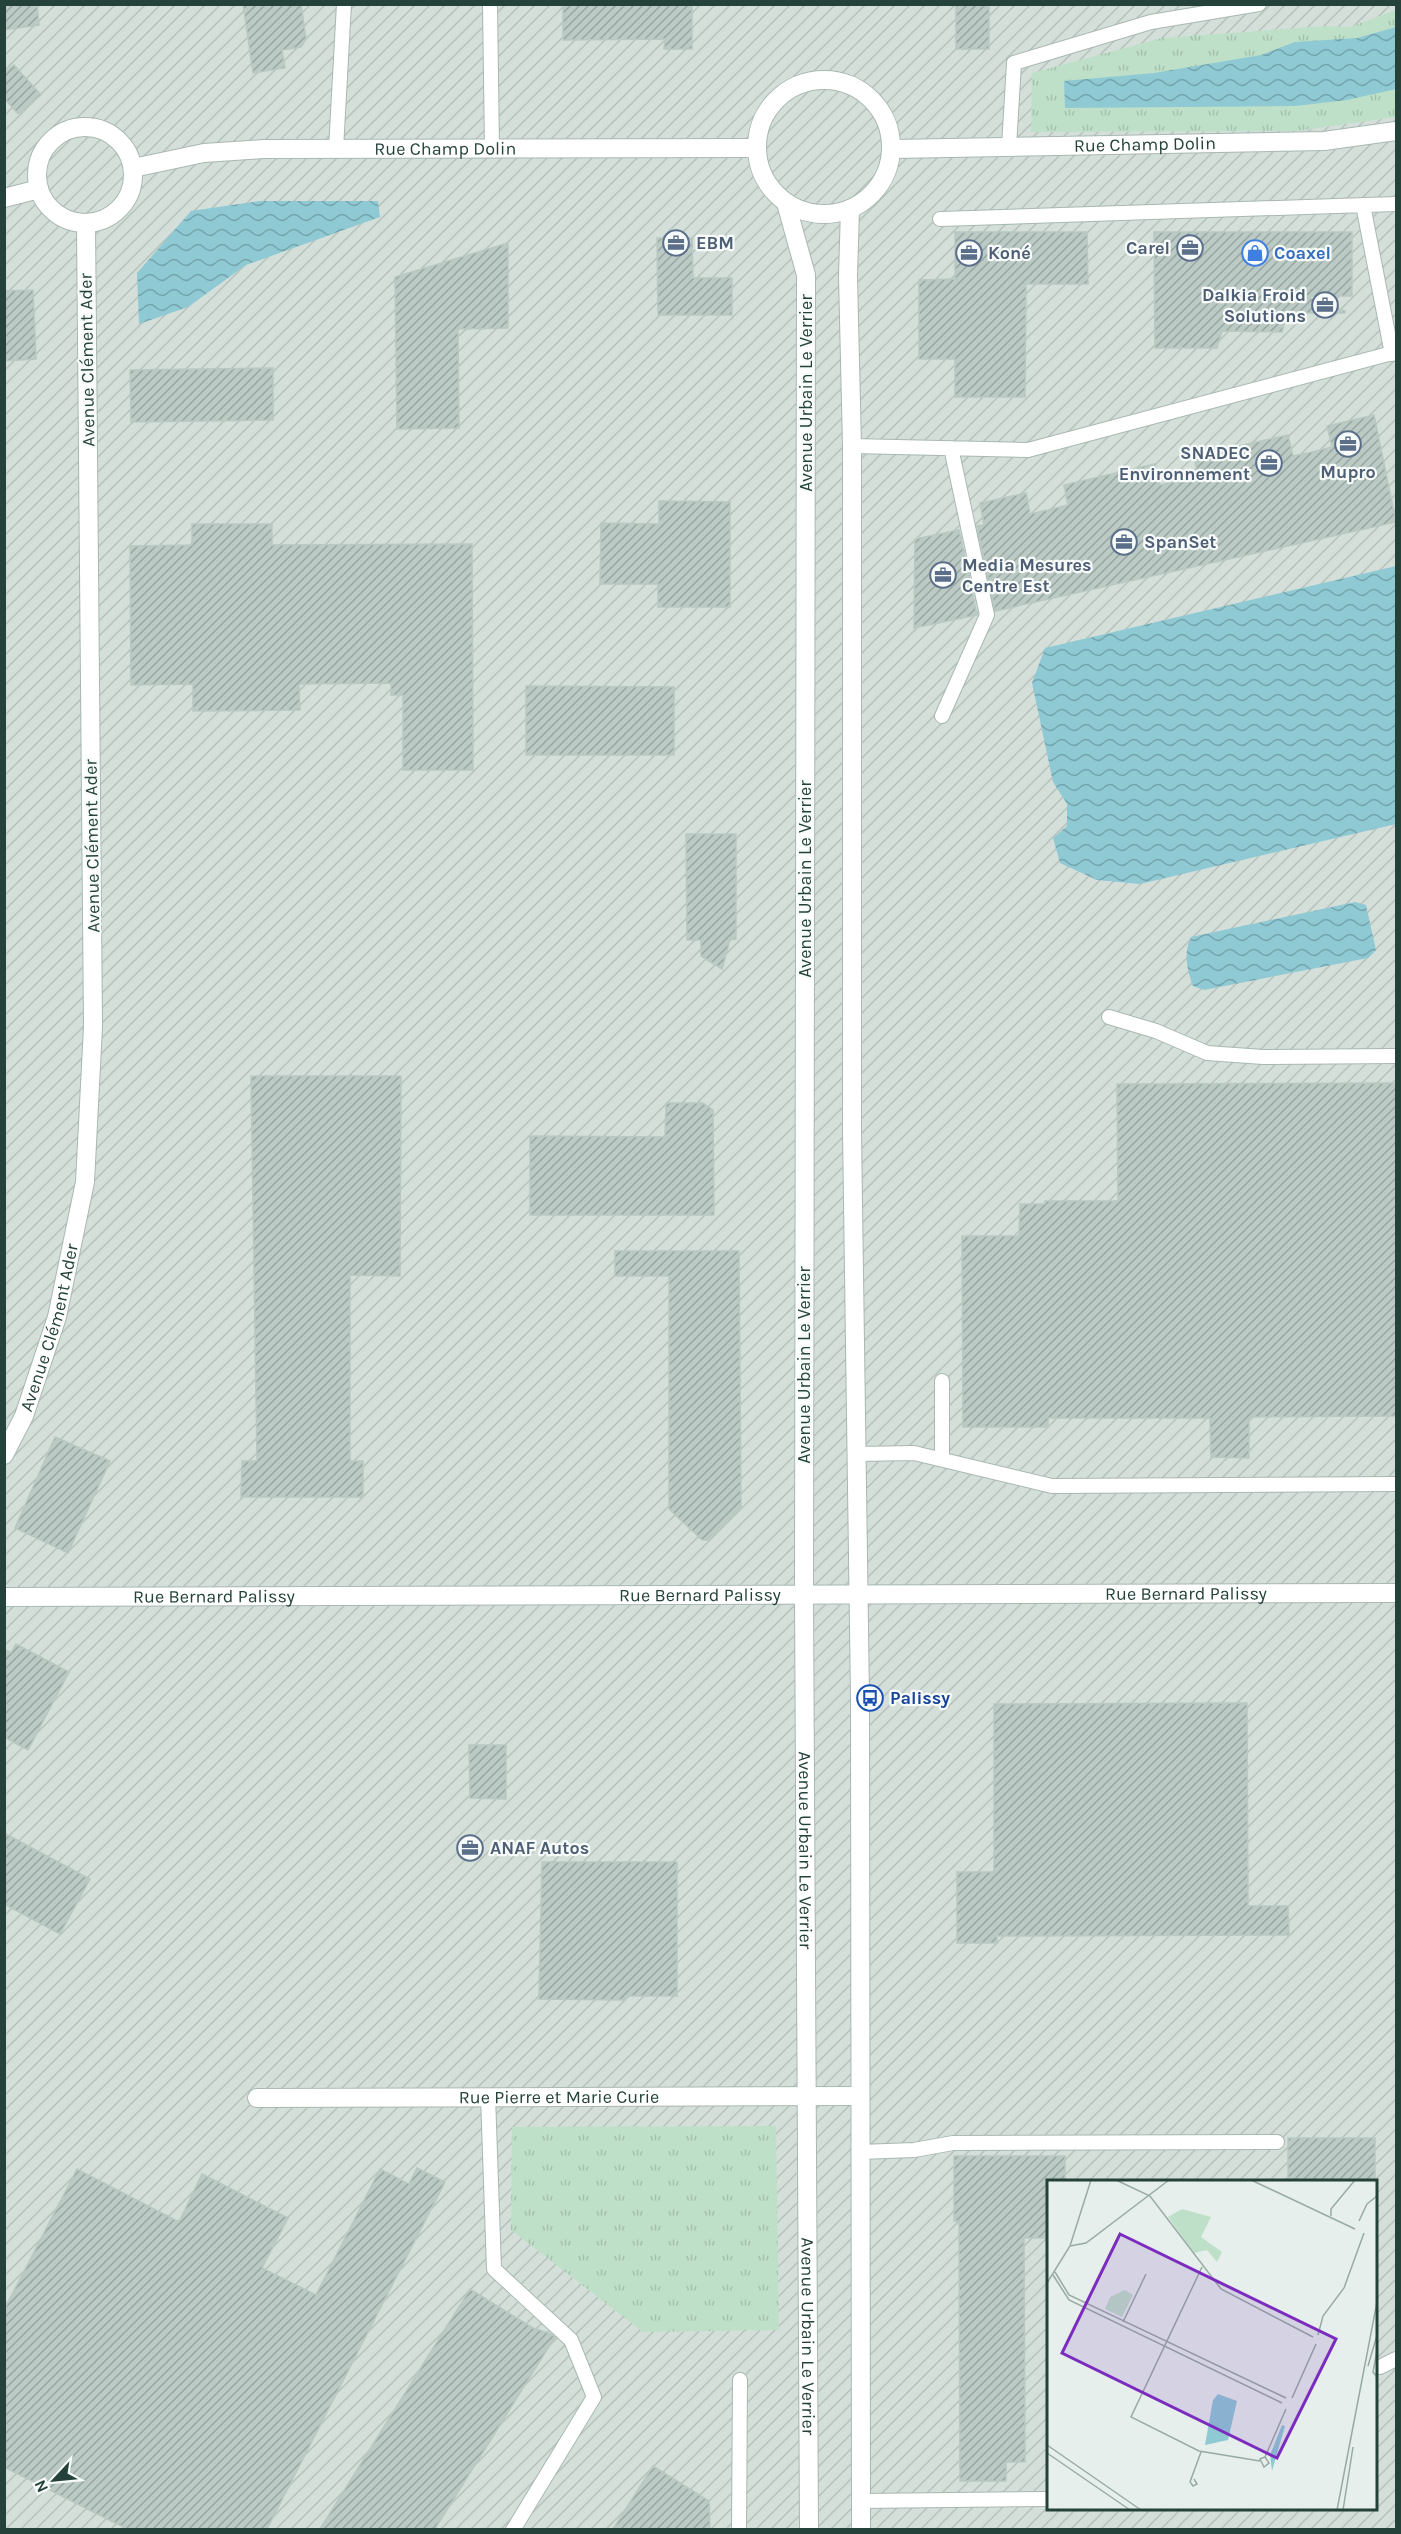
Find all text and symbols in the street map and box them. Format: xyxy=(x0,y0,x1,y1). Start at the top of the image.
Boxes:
street label: Rue Champ Dolin xyxy=(1074,132,1216,157)
street label: Rue Champ Dolin xyxy=(374,137,516,160)
office icon: EBM xyxy=(661,228,691,258)
place label: EBM xyxy=(696,232,734,254)
office icon: Carel xyxy=(1175,233,1205,263)
place label: Carel xyxy=(1126,237,1170,259)
office icon: Koné xyxy=(954,238,984,268)
shop icon: Coaxel xyxy=(1240,238,1270,268)
place label: Koné xyxy=(988,242,1031,264)
place label: Coaxel xyxy=(1274,242,1331,264)
street label: Avenue Clément Ader xyxy=(74,273,100,447)
place label: Dalkia Froid Solutions xyxy=(1202,284,1306,327)
office icon: Dalkia Froid Solutions xyxy=(1310,290,1340,320)
street label: Avenue Urbain Le Verrier xyxy=(795,294,817,492)
office icon: Mupro xyxy=(1333,429,1363,459)
place label: SNADEC Environnement xyxy=(1119,442,1250,485)
office icon: SNADEC Environnement xyxy=(1254,448,1284,478)
place label: Mupro xyxy=(1320,461,1376,483)
office icon: SpanSet xyxy=(1109,527,1139,557)
place label: SpanSet xyxy=(1144,531,1216,553)
place label: Media Mesures Centre Est xyxy=(962,554,1091,597)
office icon: Media Mesures Centre Est xyxy=(928,560,958,590)
street label: Avenue Clément Ader xyxy=(79,759,105,933)
street label: Avenue Urbain Le Verrier xyxy=(794,780,816,978)
street label: Avenue Clément Ader xyxy=(15,1241,83,1414)
street label: Avenue Urbain Le Verrier xyxy=(793,1266,815,1464)
street label: Rue Bernard Palissy xyxy=(1105,1582,1268,1605)
street label: Rue Bernard Palissy xyxy=(619,1584,782,1606)
street label: Rue Bernard Palissy xyxy=(133,1585,296,1608)
bus stop icon: Palissy xyxy=(855,1683,885,1713)
place label: Palissy xyxy=(890,1687,950,1709)
street label: Avenue Urbain Le Verrier xyxy=(794,1751,817,1950)
office icon: ANAF Autos xyxy=(455,1833,485,1863)
place label: ANAF Autos xyxy=(490,1837,589,1859)
street label: Rue Pierre et Marie Curie xyxy=(459,2086,659,2108)
inset map xyxy=(1047,2180,1377,2510)
street label: Avenue Urbain Le Verrier xyxy=(796,2237,819,2436)
north arrow xyxy=(24,2450,84,2510)
text: N xyxy=(30,2477,52,2496)

